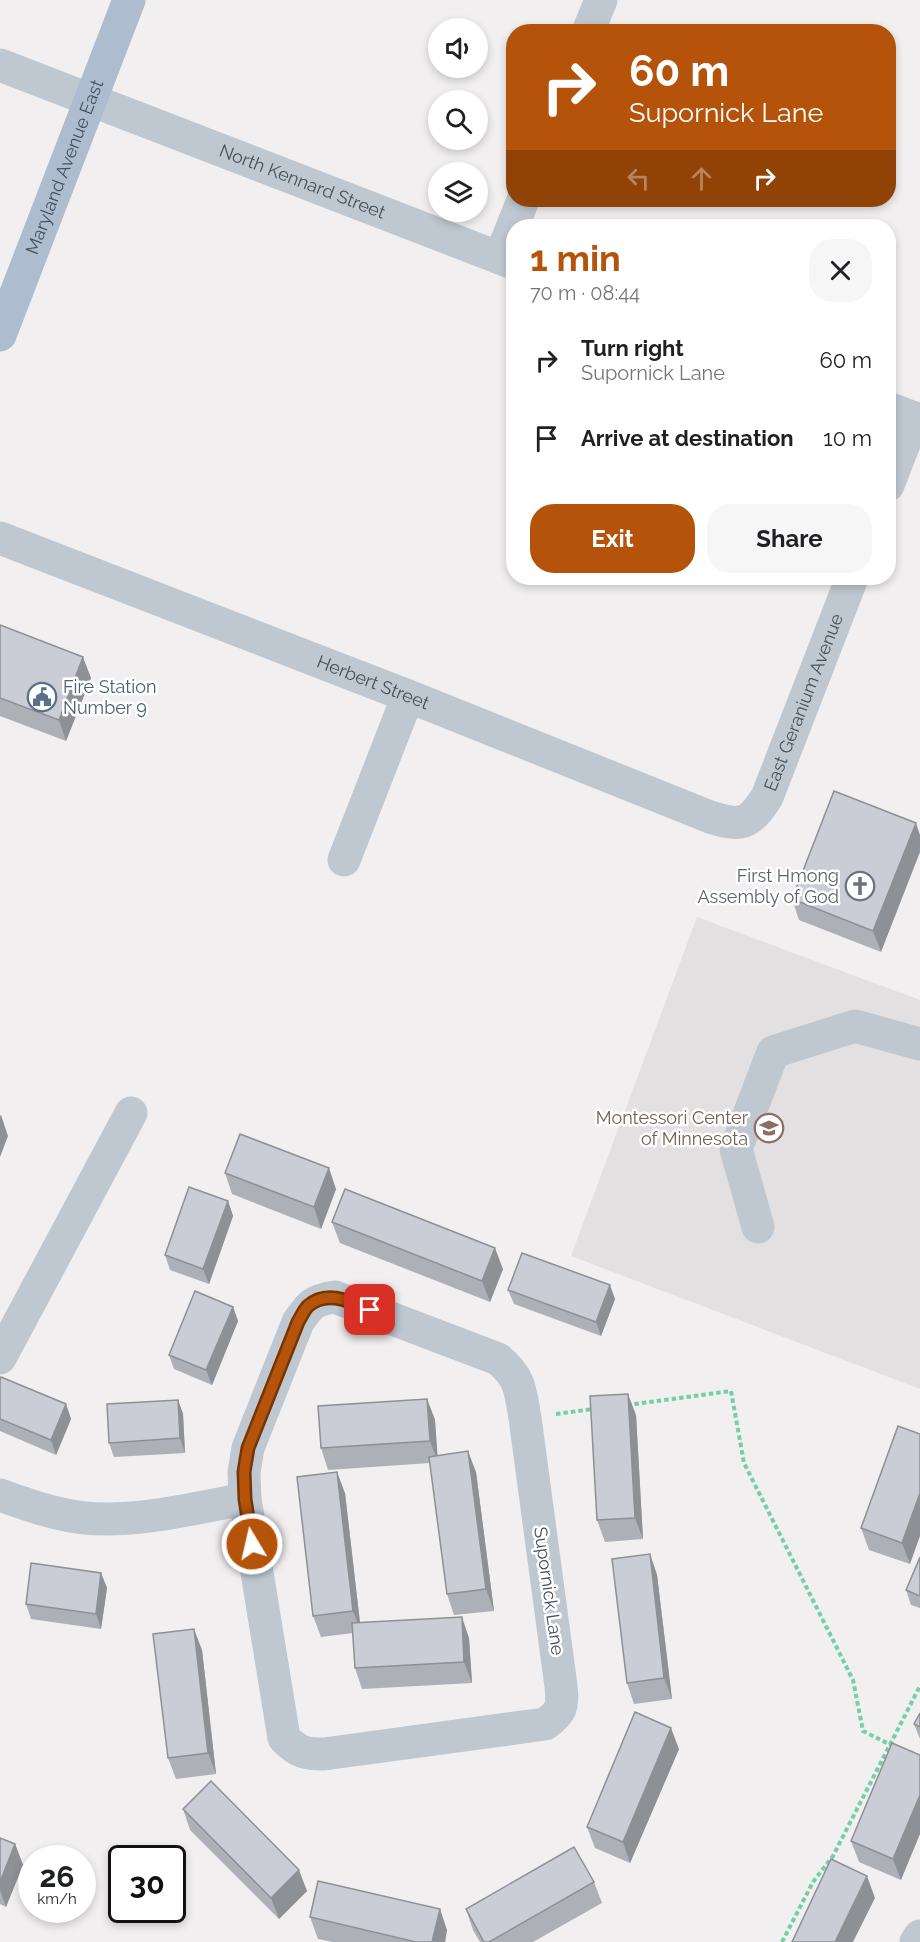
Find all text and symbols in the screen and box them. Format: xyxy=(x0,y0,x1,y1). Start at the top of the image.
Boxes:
map controls xyxy=(428,18,488,222)
button: sound xyxy=(428,18,488,78)
text: 60 m xyxy=(629,47,729,96)
icon: right xyxy=(530,48,608,126)
street label: Maryland Avenue East xyxy=(21,77,107,257)
button: search xyxy=(428,90,488,150)
text: Supornick Lane xyxy=(629,97,823,128)
street label: North Kennard Street xyxy=(216,140,388,223)
button: layers xyxy=(428,162,488,222)
icon: left xyxy=(622,162,655,195)
icon: ahead xyxy=(685,162,718,195)
icon: right xyxy=(748,162,781,195)
text: 1 min xyxy=(530,237,621,279)
button: close xyxy=(809,239,872,302)
text: 70 m · 08:44 xyxy=(530,281,640,305)
text: Turn right xyxy=(581,335,684,361)
icon: right xyxy=(530,344,563,377)
text: 60 m xyxy=(819,347,872,373)
text: Supornick Lane xyxy=(581,361,725,385)
icon: arrive xyxy=(530,422,563,455)
text: Arrive at destination xyxy=(581,425,794,451)
text: 10 m xyxy=(823,425,872,451)
button: Exit xyxy=(530,504,695,573)
button: Share xyxy=(707,504,872,573)
street label: East Geranium Avenue xyxy=(759,610,847,794)
street label: Herbert Street xyxy=(314,651,432,713)
place label: Fire Station Number 9 xyxy=(63,676,156,718)
public building icon: Fire Station Number 9 xyxy=(26,681,58,713)
place label: First Hmong Assembly of God xyxy=(697,865,839,907)
church icon: First Hmong Assembly of God xyxy=(844,870,876,902)
place label: Montessori Center of Minnesota xyxy=(596,1107,749,1149)
school or university icon: Montessori Center of Minnesota xyxy=(753,1112,785,1144)
pin xyxy=(344,1284,395,1335)
icon: arrive xyxy=(353,1293,386,1326)
position arrow xyxy=(220,1512,284,1576)
street label: Supornick Lane xyxy=(530,1525,569,1657)
speed limit sign: 30 xyxy=(108,1845,186,1923)
text: 26 xyxy=(39,1859,75,1894)
text: km/h xyxy=(37,1890,77,1908)

